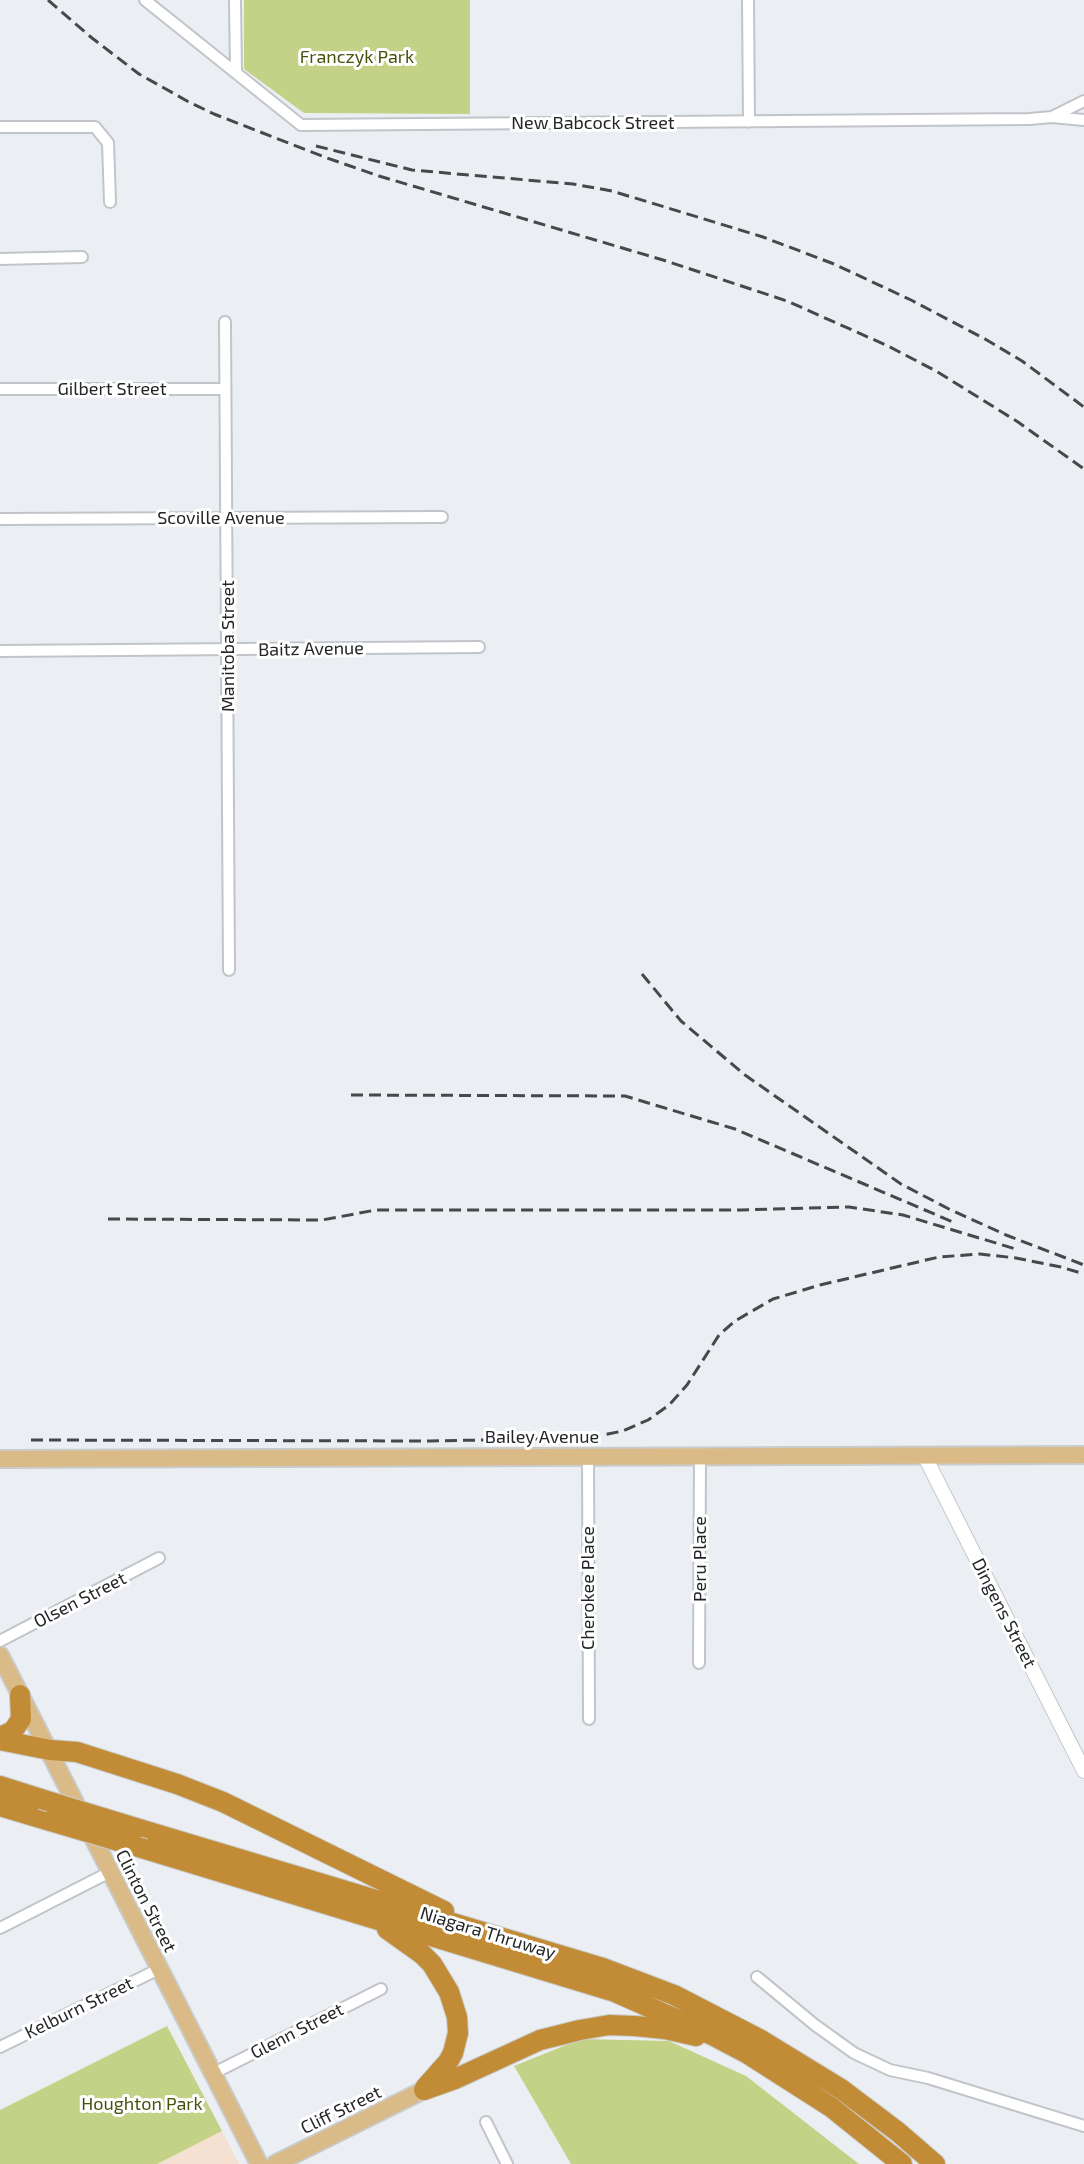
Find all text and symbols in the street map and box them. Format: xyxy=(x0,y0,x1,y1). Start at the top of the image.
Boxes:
park label: Franczyk Park xyxy=(300,46,414,68)
street label: New Babcock Street xyxy=(511,112,675,134)
street label: Gilbert Street xyxy=(57,378,167,400)
street label: Scoville Avenue xyxy=(157,507,285,529)
street label: Manitoba Street xyxy=(217,580,239,712)
street label: Baitz Avenue xyxy=(258,637,364,661)
street label: Bailey Avenue xyxy=(485,1426,599,1448)
street label: Peru Place xyxy=(689,1516,711,1602)
street label: Cherokee Place xyxy=(577,1526,599,1650)
street label: Dingens Street xyxy=(967,1555,1041,1671)
street label: Olsen Street xyxy=(30,1568,130,1632)
street label: Clinton Street xyxy=(111,1846,181,1956)
street label: Niagara Thruway xyxy=(418,1902,558,1964)
street label: Kelburn Street xyxy=(21,1973,137,2043)
street label: Glenn Street xyxy=(247,1998,347,2064)
street label: Cliff Street xyxy=(297,2081,385,2139)
park label: Houghton Park xyxy=(81,2093,203,2115)

